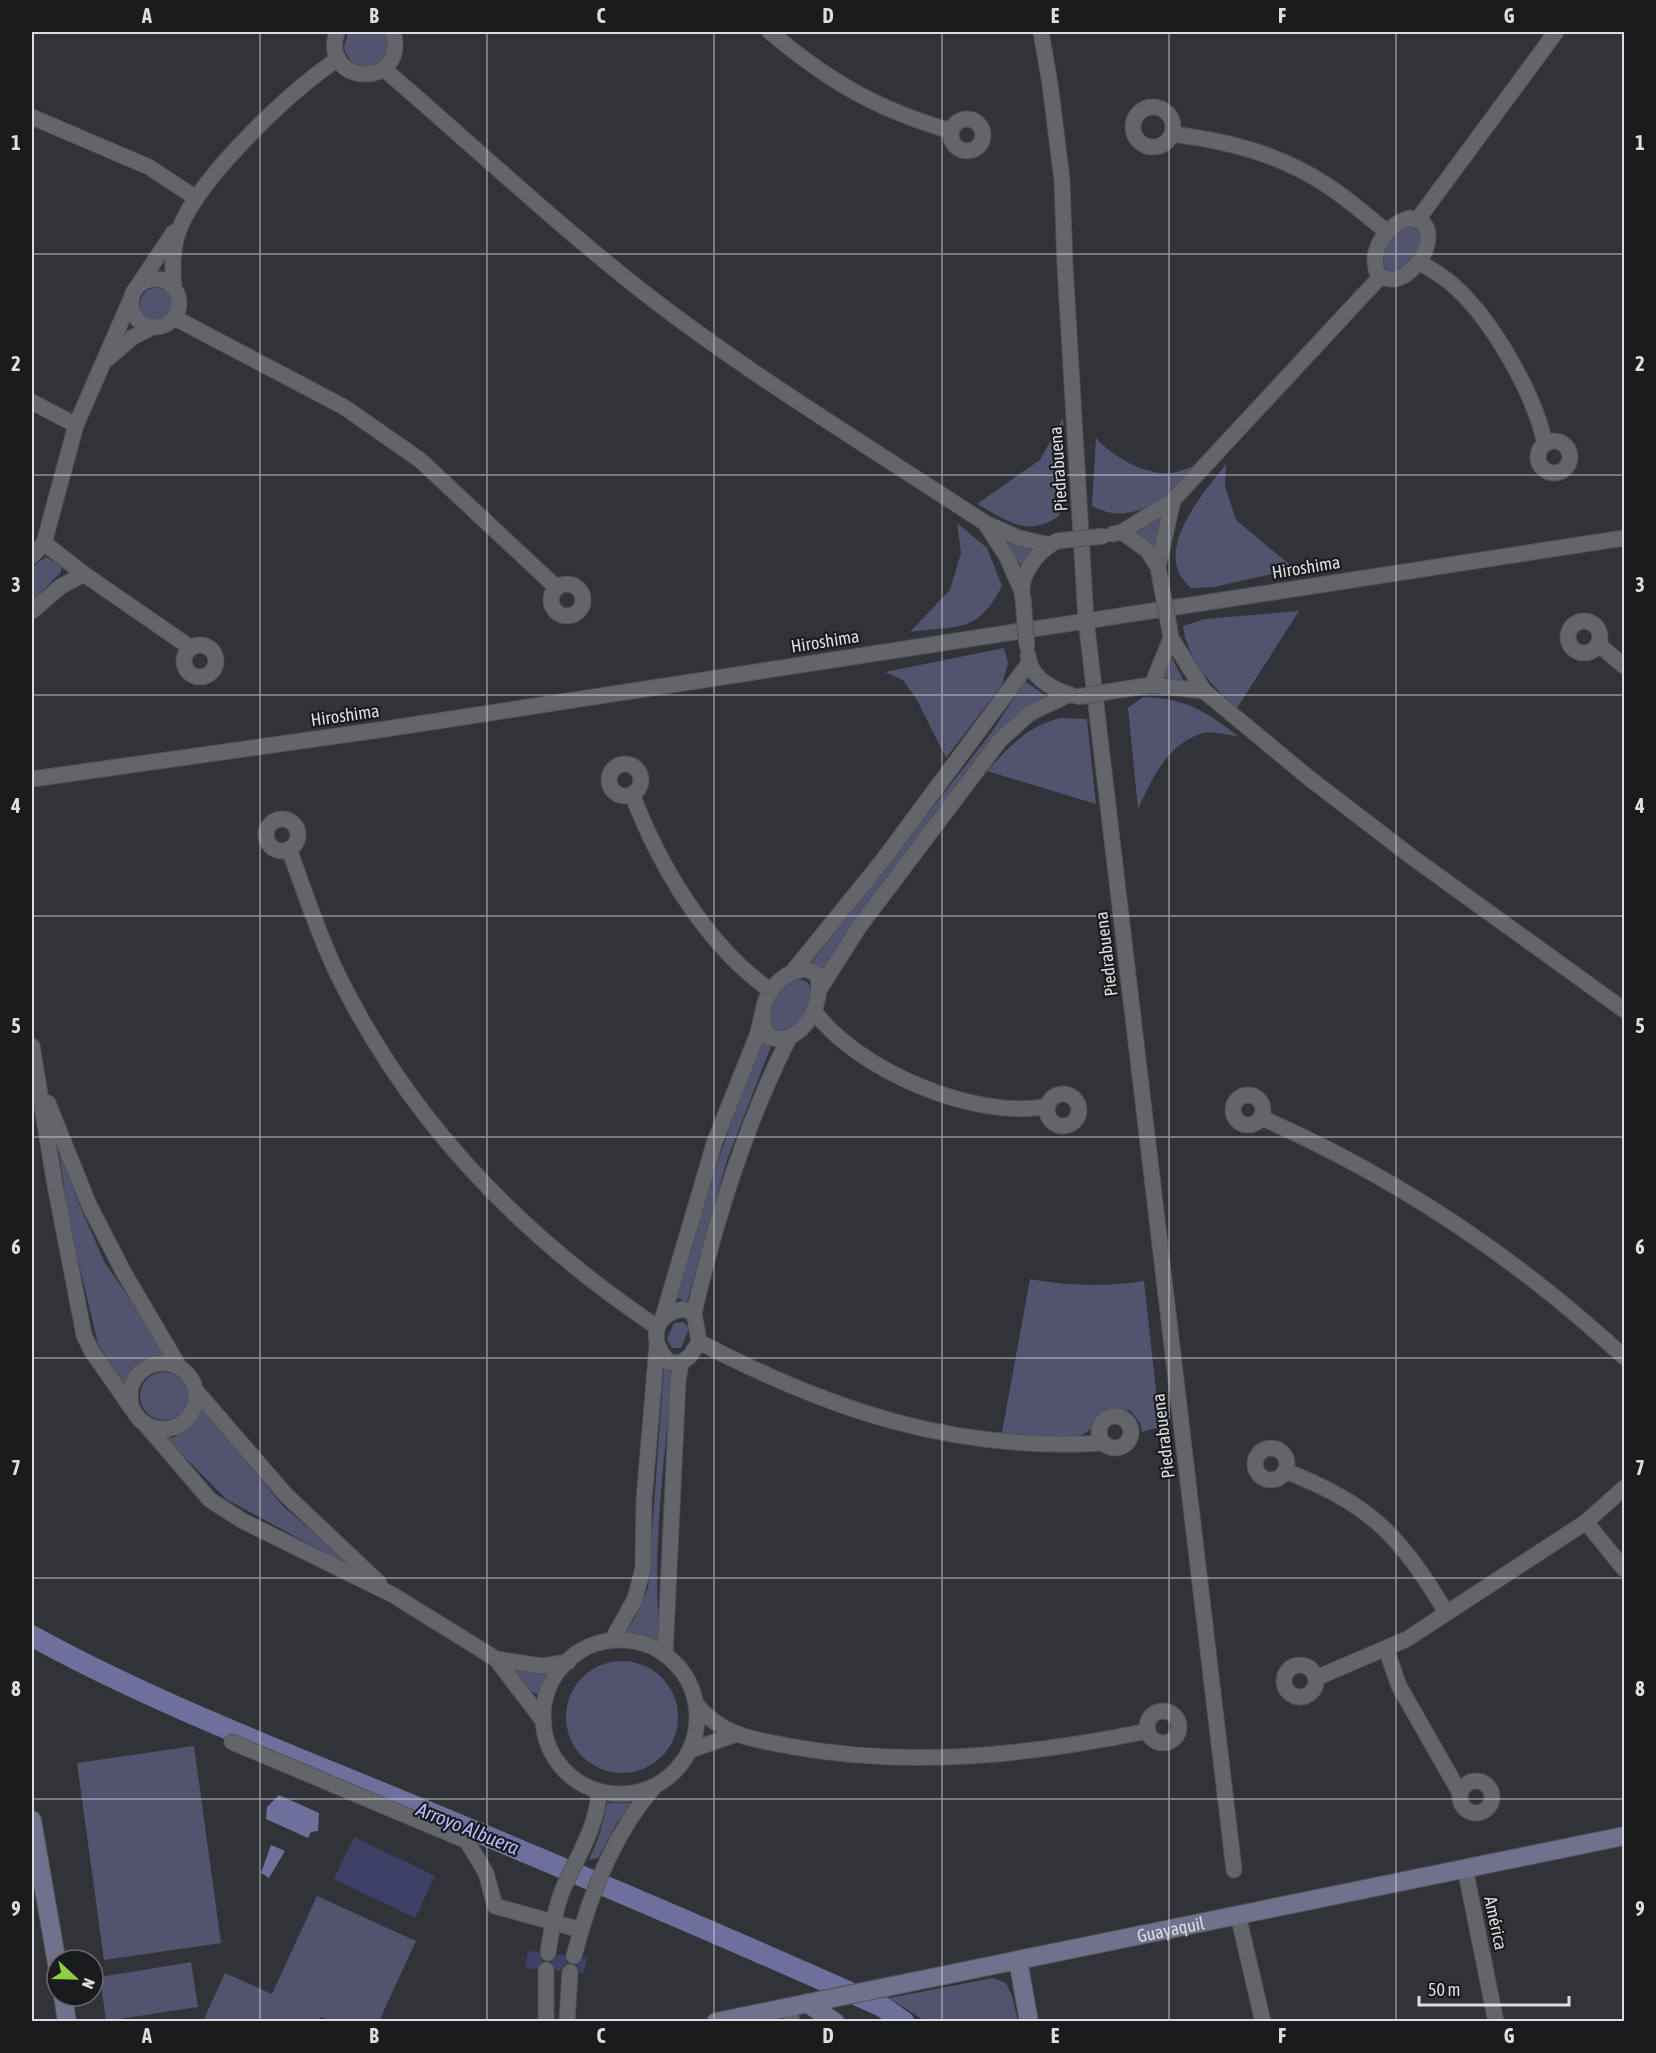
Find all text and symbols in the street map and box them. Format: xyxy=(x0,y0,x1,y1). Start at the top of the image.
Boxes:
text: A xyxy=(141,4,152,27)
text: B xyxy=(369,4,379,27)
text: C xyxy=(597,4,606,27)
text: D xyxy=(822,4,834,27)
text: E xyxy=(1051,4,1060,27)
text: F xyxy=(1278,4,1286,27)
text: G xyxy=(1504,4,1515,27)
text: 1 xyxy=(11,131,21,154)
text: 1 xyxy=(1635,131,1645,154)
text: 2 xyxy=(11,352,21,375)
text: 2 xyxy=(1635,352,1645,375)
street label: Piedrabuena xyxy=(1045,426,1071,512)
street label: Hiroshima xyxy=(1270,551,1342,583)
text: 3 xyxy=(11,573,21,596)
text: 3 xyxy=(1635,573,1645,596)
street label: Hiroshima xyxy=(789,625,861,657)
street label: Hiroshima xyxy=(309,700,381,730)
text: 4 xyxy=(10,794,21,817)
text: 4 xyxy=(1634,794,1645,817)
street label: Piedrabuena xyxy=(1090,911,1122,997)
text: 5 xyxy=(11,1014,21,1037)
text: 5 xyxy=(1635,1014,1645,1037)
text: 6 xyxy=(11,1235,21,1258)
text: 6 xyxy=(1635,1235,1645,1258)
street label: Piedrabuena xyxy=(1147,1393,1179,1479)
text: 7 xyxy=(11,1456,21,1479)
text: 7 xyxy=(1635,1456,1645,1479)
text: 8 xyxy=(11,1677,21,1700)
text: 8 xyxy=(1635,1677,1645,1700)
water label: Arroyo Albuera xyxy=(413,1797,523,1859)
street label: América xyxy=(1480,1894,1512,1952)
text: 9 xyxy=(11,1897,21,1920)
text: 9 xyxy=(1635,1897,1645,1920)
street label: Guayaquil xyxy=(1135,1912,1206,1946)
north arrow xyxy=(45,1948,105,2008)
scale bar xyxy=(1419,1969,1569,2007)
text: N xyxy=(79,1976,99,1991)
text: 50 m xyxy=(1428,1979,1460,2000)
text: A xyxy=(141,2024,152,2047)
text: B xyxy=(369,2024,379,2047)
text: C xyxy=(597,2024,606,2047)
text: D xyxy=(822,2024,834,2047)
text: E xyxy=(1051,2024,1060,2047)
text: F xyxy=(1278,2024,1286,2047)
text: G xyxy=(1504,2024,1515,2047)

